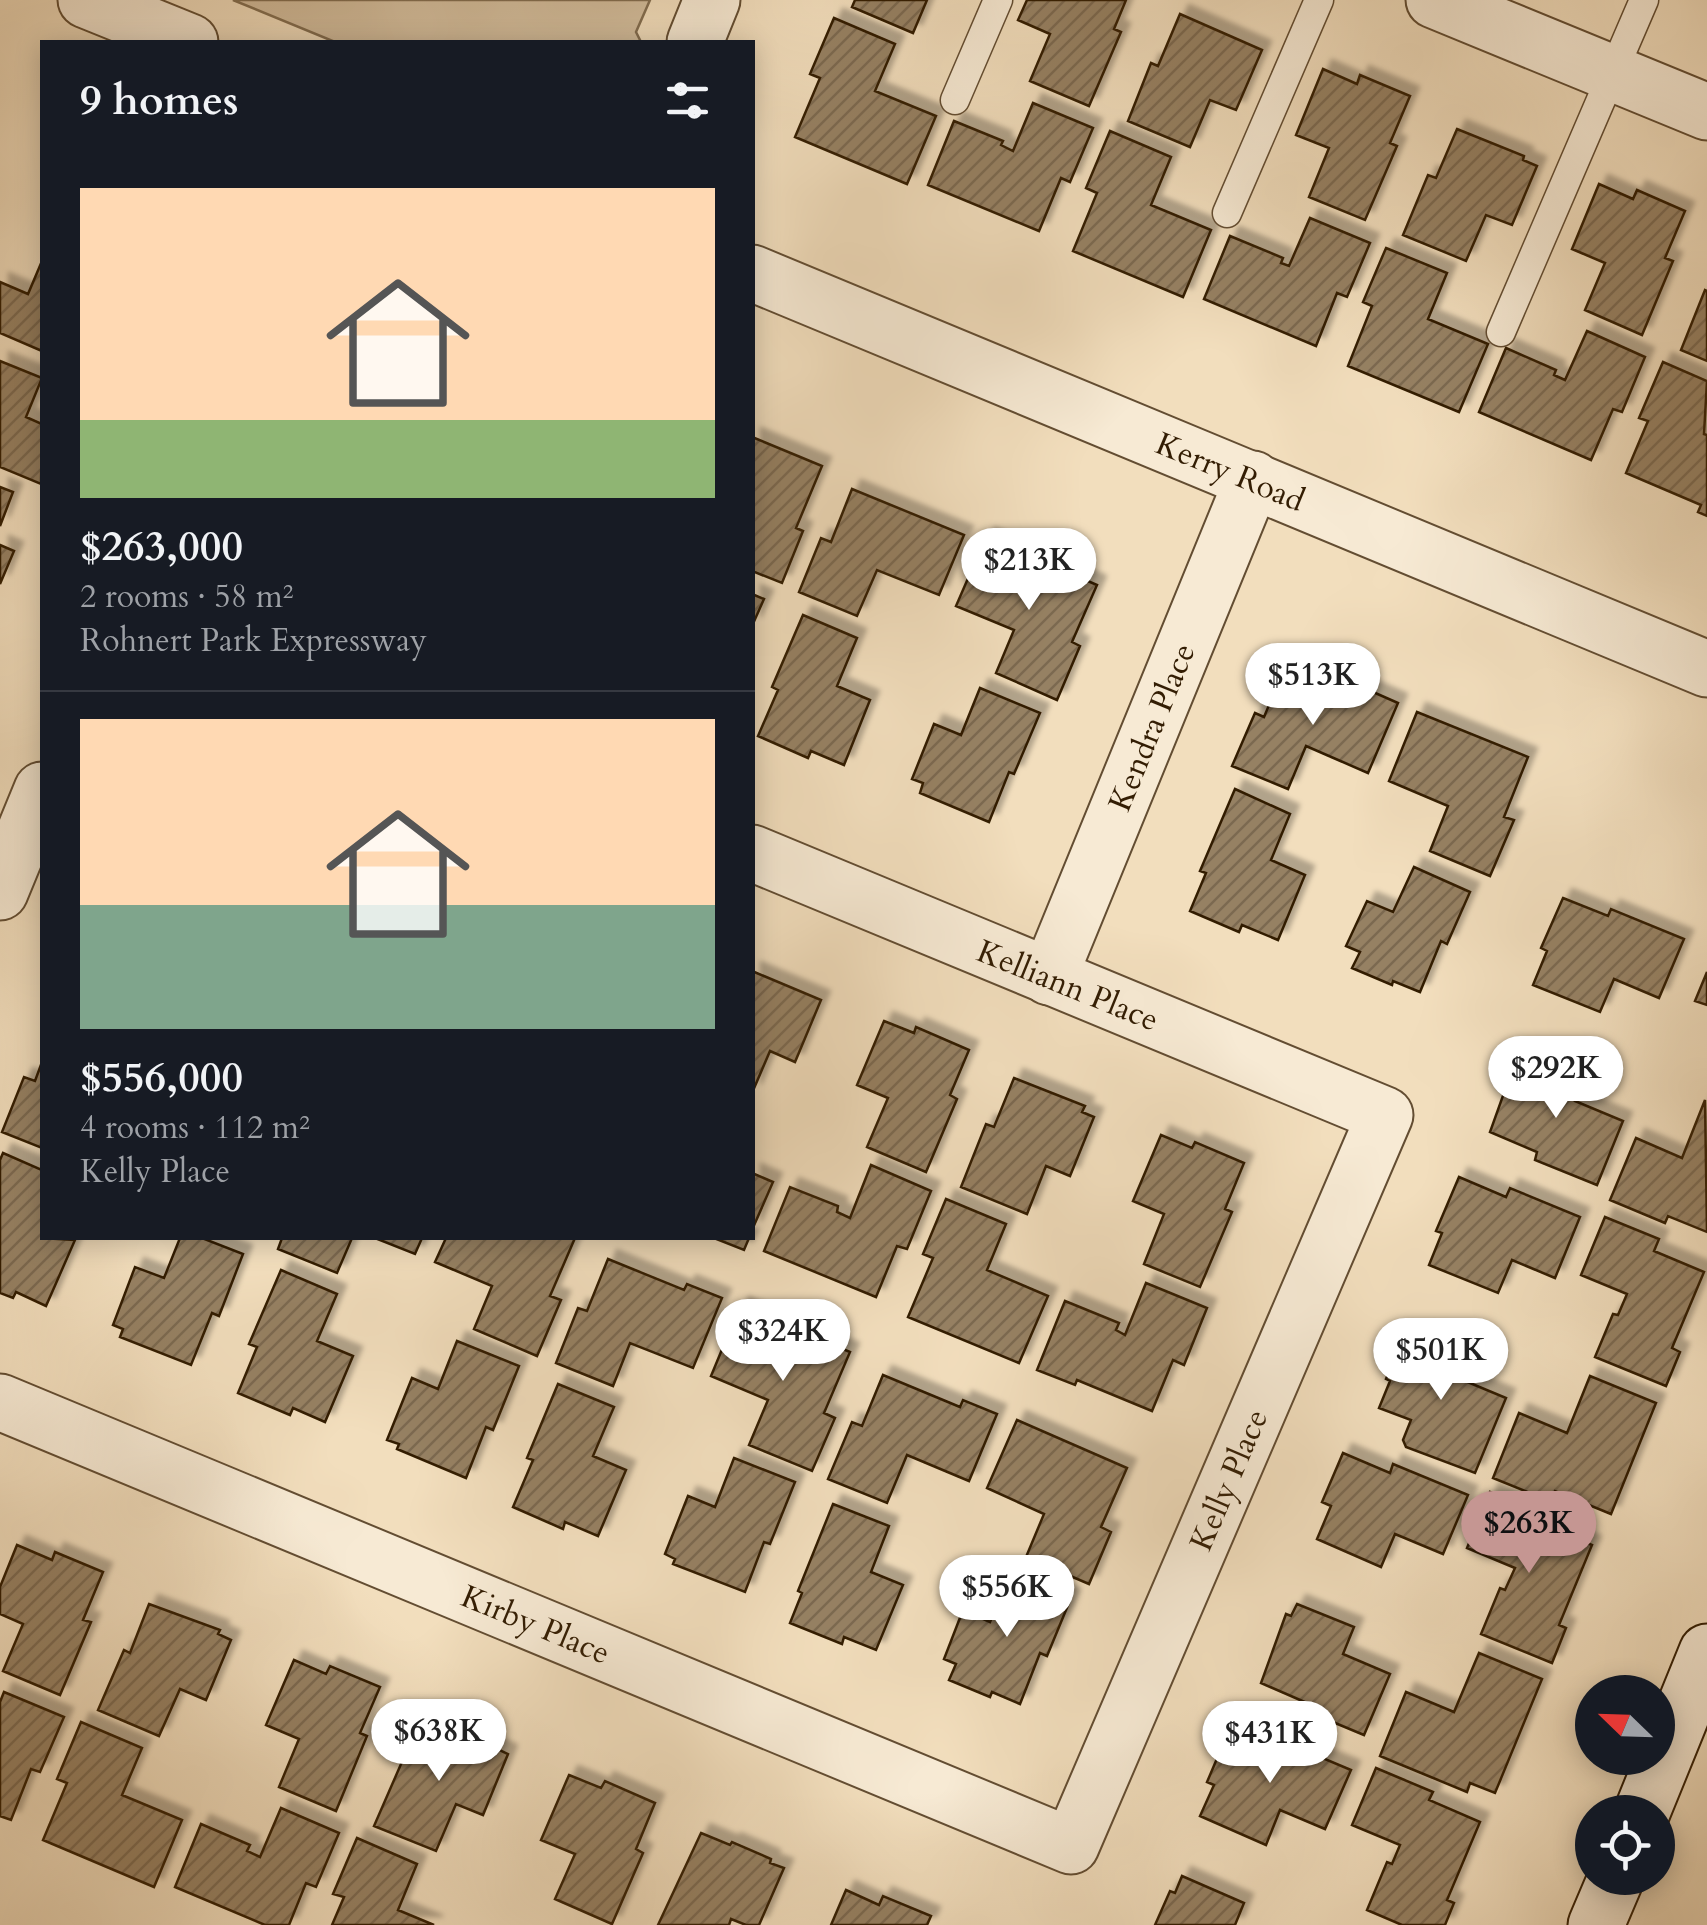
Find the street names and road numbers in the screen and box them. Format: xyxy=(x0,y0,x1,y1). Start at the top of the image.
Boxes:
street label: Kerry Road xyxy=(1149,422,1311,523)
street label: Kendra Place xyxy=(1098,637,1206,818)
street label: Kelliann Place xyxy=(970,929,1165,1042)
street label: Kelly Place xyxy=(1179,1402,1279,1558)
street label: Kirby Place xyxy=(454,1575,616,1675)

